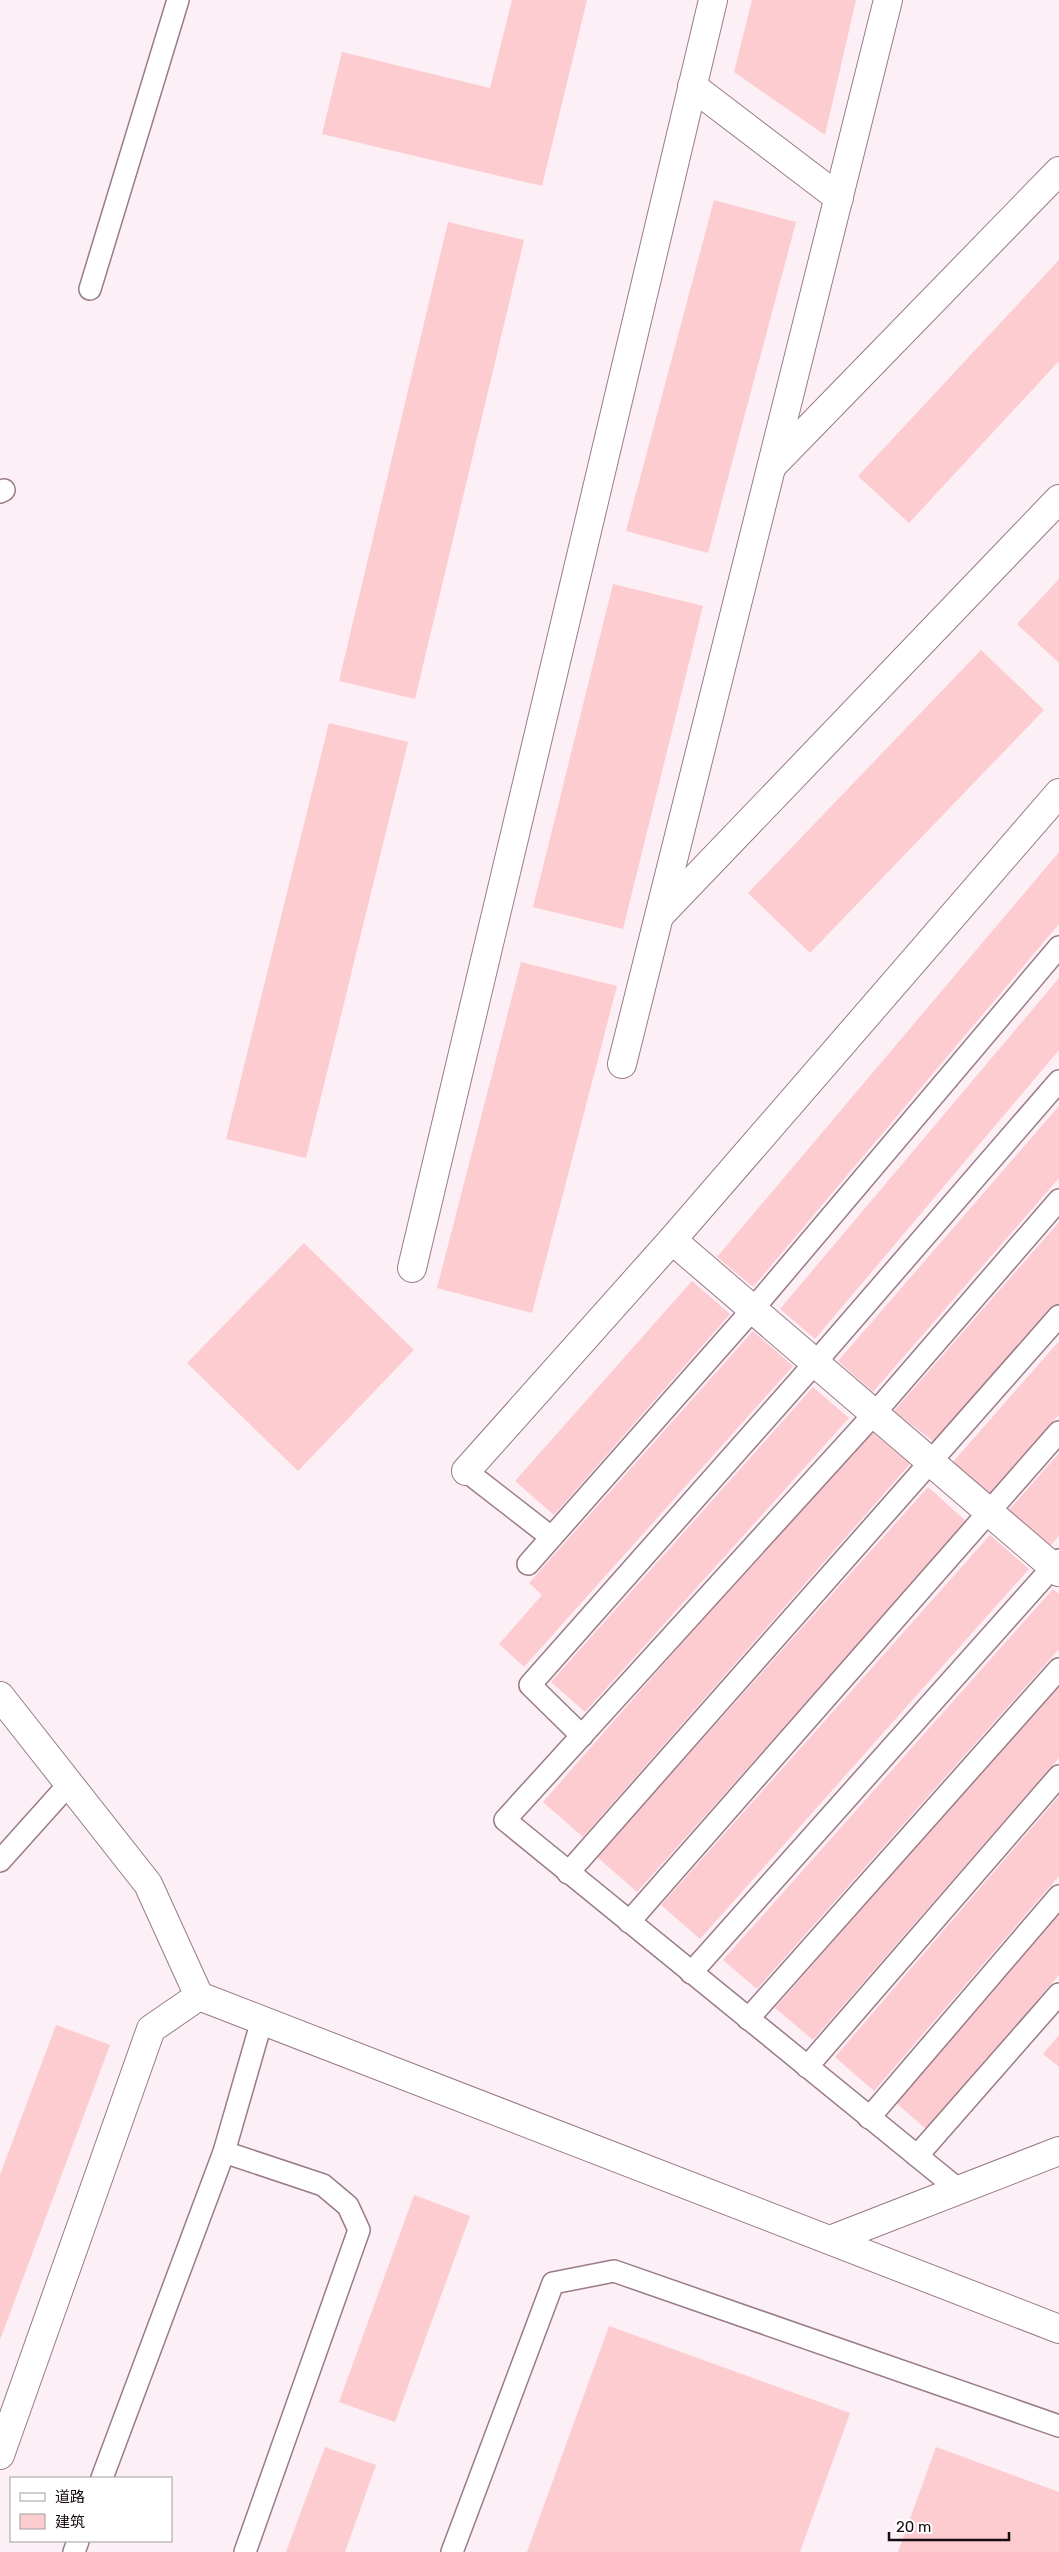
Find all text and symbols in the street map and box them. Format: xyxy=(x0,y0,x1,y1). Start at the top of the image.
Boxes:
legend xyxy=(10,2477,172,2542)
text: 道路 xyxy=(55,2488,85,2506)
scale bar xyxy=(889,2510,1009,2542)
text: 建筑 xyxy=(55,2513,85,2531)
text: 20 m xyxy=(896,2518,931,2536)

